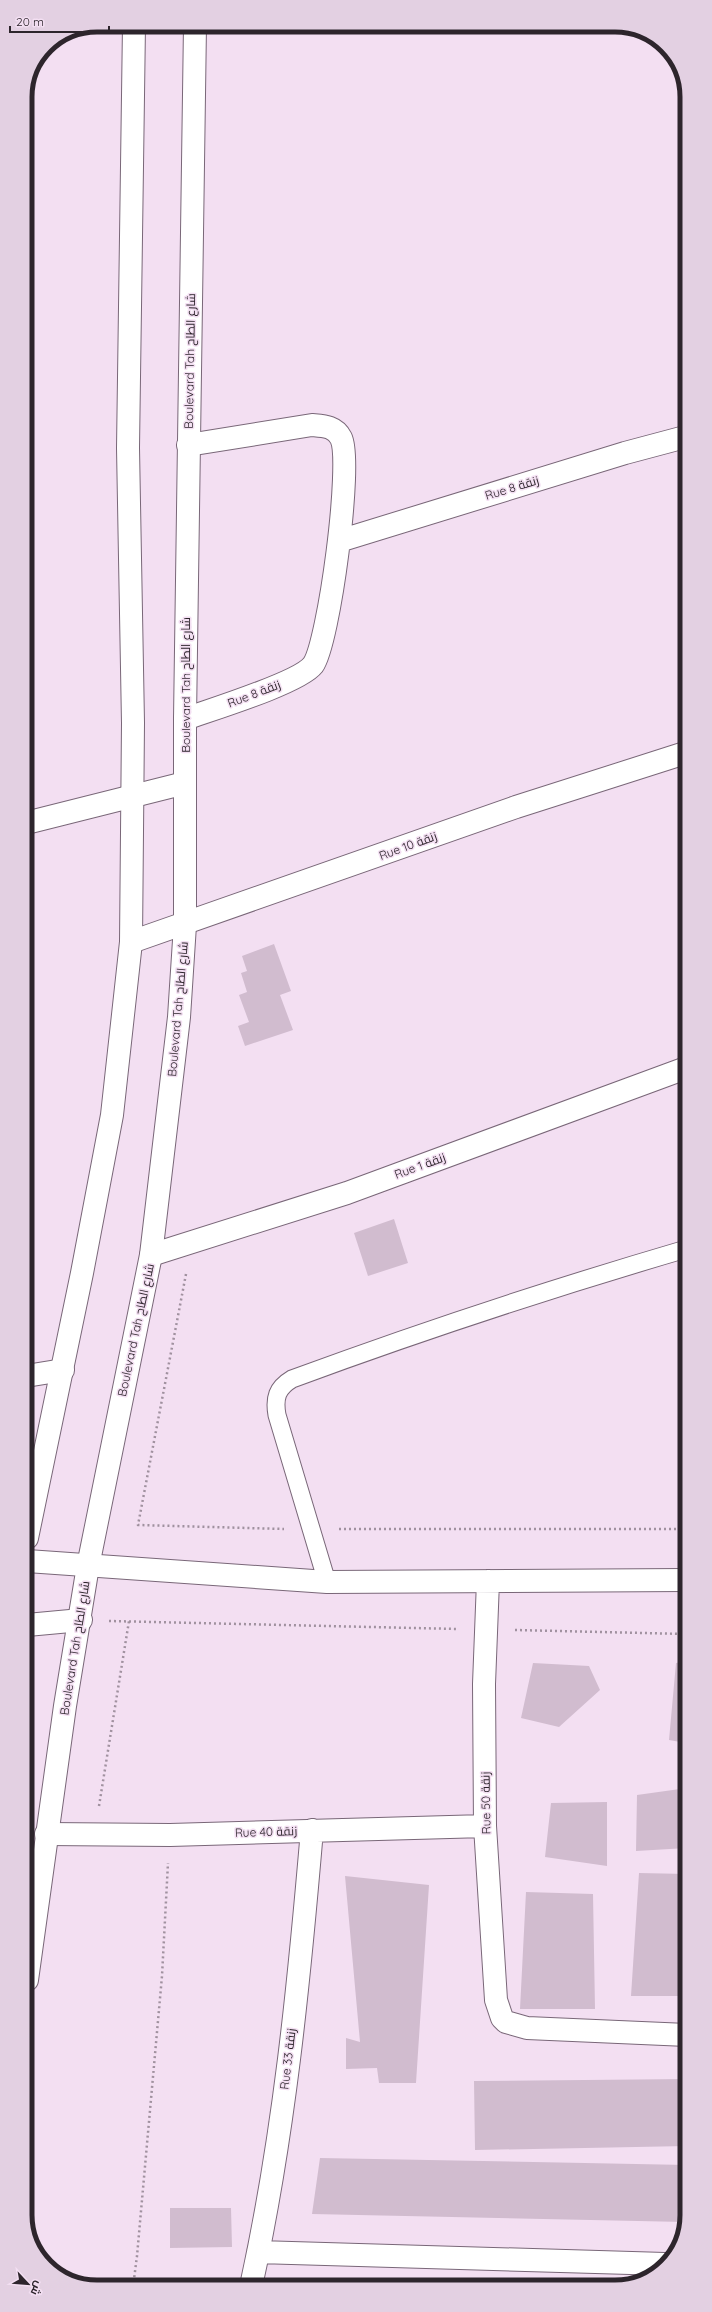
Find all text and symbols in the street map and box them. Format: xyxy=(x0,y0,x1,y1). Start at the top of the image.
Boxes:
scale bar xyxy=(10,8,109,34)
text: 20 m xyxy=(16,14,44,29)
street label: Boulevard Tah شارع الطاح xyxy=(181,293,199,429)
street label: Rue 8 زنقة xyxy=(483,472,541,503)
street label: Boulevard Tah شارع الطاح xyxy=(178,617,194,753)
street label: Rue 8 زنقة xyxy=(225,677,282,710)
street label: Rue 10 زنقة xyxy=(377,828,439,863)
street label: Boulevard Tah شارع الطاح xyxy=(164,941,192,1077)
street label: Rue 1 زنقة xyxy=(392,1149,448,1182)
street label: Boulevard Tah شارع الطاح xyxy=(114,1262,158,1398)
street label: Boulevard Tah شارع الطاح xyxy=(56,1580,94,1716)
street label: Rue 50 زنقة xyxy=(477,1772,494,1835)
street label: Rue 40 زنقة xyxy=(234,1823,297,1840)
street label: Rue 33 زنقة xyxy=(276,2027,299,2090)
north arrow xyxy=(8,2264,48,2304)
text: ش xyxy=(28,2279,46,2298)

